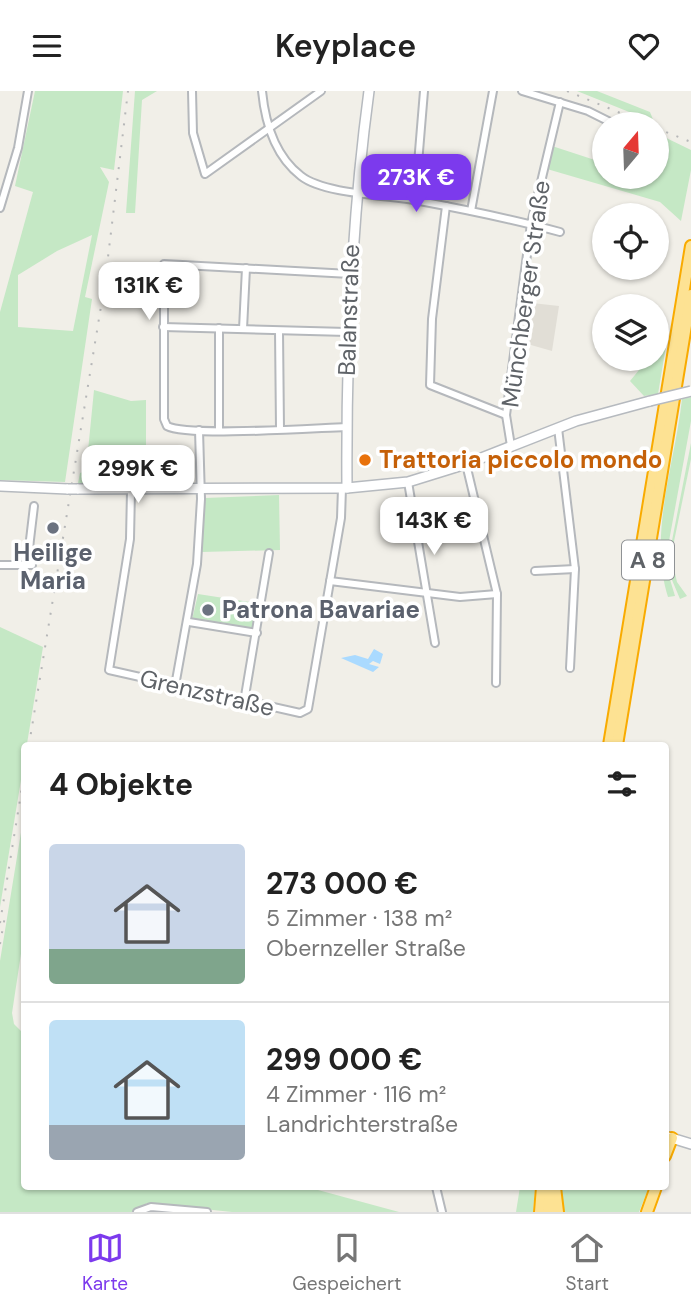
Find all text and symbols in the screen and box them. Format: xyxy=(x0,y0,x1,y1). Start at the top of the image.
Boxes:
text: Keyplace xyxy=(275,25,416,67)
icon: menu xyxy=(28,27,66,65)
icon: heart xyxy=(625,27,663,65)
north arrow xyxy=(592,112,668,189)
map controls xyxy=(592,112,669,371)
pin: 273K € xyxy=(359,155,473,214)
text: 273K € xyxy=(377,162,455,192)
street label: Münchberger Straße xyxy=(494,179,557,409)
button: locate xyxy=(592,203,669,280)
street label: Balanstraße xyxy=(331,244,366,376)
pin: 131K € xyxy=(92,263,206,322)
text: 131K € xyxy=(114,270,184,300)
button: layers xyxy=(592,294,669,371)
place label: Trattoria piccolo mondo xyxy=(379,444,662,475)
pin: 299K € xyxy=(81,445,195,505)
marker: Trattoria piccolo mondo xyxy=(357,452,373,468)
text: 299K € xyxy=(98,453,178,483)
pin: 143K € xyxy=(377,497,491,557)
text: 143K € xyxy=(396,505,472,535)
marker: Heilige Maria xyxy=(45,520,61,536)
place label: Heilige Maria xyxy=(13,537,93,596)
road number: A 8 xyxy=(622,540,674,580)
place label: Patrona Bavariae xyxy=(222,594,420,625)
marker: Patrona Bavariae xyxy=(200,602,216,618)
street label: Grenzstraße xyxy=(137,662,277,723)
text: 4 Objekte xyxy=(49,765,193,804)
icon: filters xyxy=(603,765,641,803)
text: 273 000 € xyxy=(266,864,418,903)
icon: home xyxy=(105,872,189,956)
text: 5 Zimmer · 138 m² xyxy=(266,903,452,933)
text: Obernzeller Straße xyxy=(266,933,466,963)
text: 299 000 € xyxy=(266,1040,422,1079)
icon: home xyxy=(105,1048,189,1132)
text: 4 Zimmer · 116 m² xyxy=(266,1079,446,1109)
text: Landrichterstraße xyxy=(266,1109,458,1139)
tab: Karte xyxy=(82,1229,128,1296)
tab: Gespeichert xyxy=(292,1229,401,1296)
tab: Start xyxy=(566,1229,609,1296)

